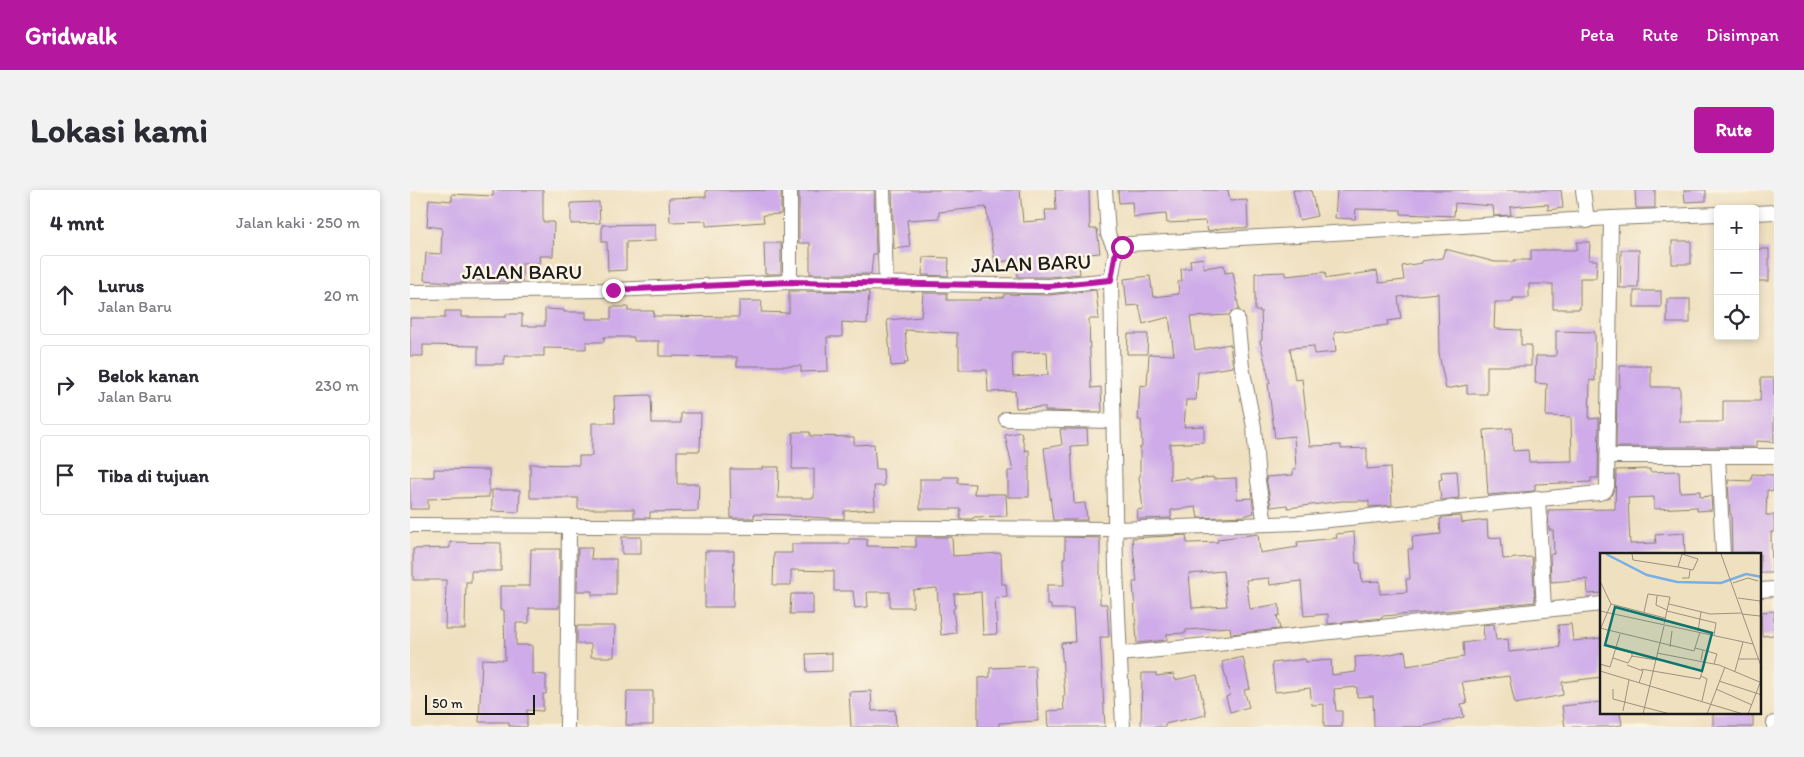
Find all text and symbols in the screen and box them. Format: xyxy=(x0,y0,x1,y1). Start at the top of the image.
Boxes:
text: Gridwalk xyxy=(25,21,117,50)
text: Peta xyxy=(1580,24,1614,46)
text: Rute xyxy=(1642,24,1678,46)
text: Disimpan xyxy=(1706,24,1779,46)
button: Rute xyxy=(1694,107,1774,153)
text: Lokasi kami xyxy=(30,109,208,151)
map controls xyxy=(1714,205,1759,340)
button: + xyxy=(1714,205,1759,250)
text: 4 mnt xyxy=(50,210,104,235)
text: Jalan kaki · 250 m xyxy=(236,213,360,232)
route start xyxy=(1111,236,1134,259)
street label: JALAN BARU xyxy=(970,248,1092,278)
button: − xyxy=(1714,250,1759,295)
street label: JALAN BARU xyxy=(462,259,582,284)
text: Lurus xyxy=(98,274,144,297)
route end xyxy=(602,279,625,302)
icon: ahead xyxy=(51,281,79,309)
text: 20 m xyxy=(324,286,359,305)
button: locate xyxy=(1714,295,1759,340)
text: Jalan Baru xyxy=(98,297,172,316)
text: Belok kanan xyxy=(98,364,199,387)
icon: right xyxy=(51,371,79,399)
text: 230 m xyxy=(315,376,359,395)
text: Jalan Baru xyxy=(98,387,172,406)
icon: arrive xyxy=(51,461,79,489)
text: Tiba di tujuan xyxy=(98,464,209,487)
inset map xyxy=(1600,553,1762,714)
scale bar xyxy=(425,692,535,715)
text: 50 m xyxy=(432,695,463,712)

